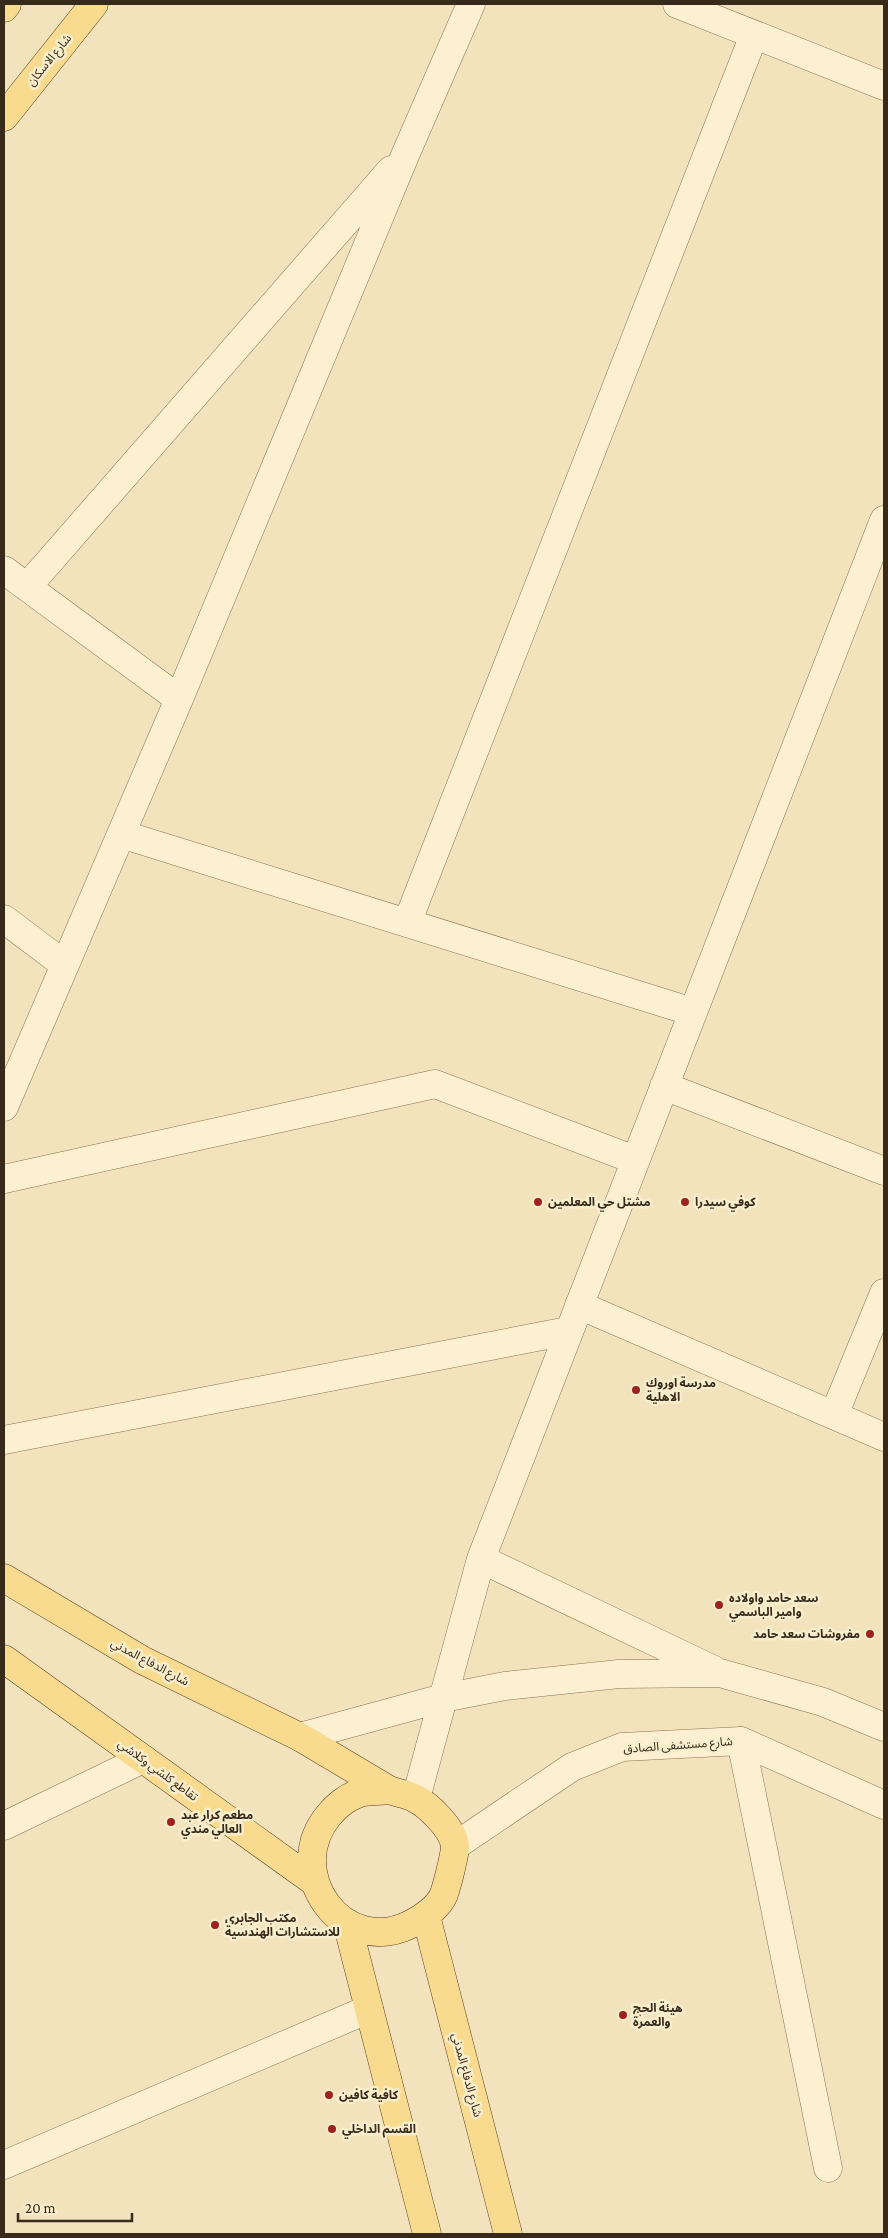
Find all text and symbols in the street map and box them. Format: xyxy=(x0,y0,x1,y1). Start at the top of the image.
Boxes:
street label: شارع الاسكان xyxy=(24,31,76,90)
place label: مشتل حي المعلمين xyxy=(548,1195,651,1212)
place label: كوفي سيدرا xyxy=(695,1195,756,1212)
marker: مشتل حي المعلمين xyxy=(532,1196,544,1208)
marker: كوفي سيدرا xyxy=(679,1196,691,1208)
place label: مدرسة اوروك الاهلية xyxy=(646,1376,716,1404)
marker: مدرسة اوروك الاهلية xyxy=(630,1384,642,1396)
place label: سعد حامد واولاده وامير الباسمي xyxy=(729,1591,818,1622)
marker: سعد حامد واولاده وامير الباسمي xyxy=(713,1599,725,1611)
place label: مفروشات سعد حامد xyxy=(753,1627,860,1641)
marker: مفروشات سعد حامد xyxy=(864,1628,876,1640)
street label: شارع الدفاع المدني xyxy=(107,1636,191,1691)
street label: شارع مستشفى الصادق xyxy=(623,1734,733,1758)
street label: تقاطع كلشي وكلاشي xyxy=(114,1736,201,1806)
place label: مطعم كرار عبد العالي مندي xyxy=(181,1808,253,1839)
marker: مطعم كرار عبد العالي مندي xyxy=(165,1816,177,1828)
place label: مكتب الجابري للاستشارات الهندسية xyxy=(225,1911,340,1939)
marker: مكتب الجابري للاستشارات الهندسية xyxy=(209,1919,221,1931)
place label: هيئة الحج والعمرة xyxy=(633,2001,683,2029)
marker: هيئة الحج والعمرة xyxy=(617,2009,629,2021)
street label: شارع الدفاع المدني xyxy=(446,2031,485,2119)
place label: كافية كافين xyxy=(339,2088,399,2102)
marker: كافية كافين xyxy=(323,2089,335,2101)
place label: القسم الداخلي xyxy=(342,2122,416,2139)
marker: القسم الداخلي xyxy=(326,2123,338,2135)
scale bar xyxy=(18,2190,131,2222)
text: 20 m xyxy=(25,2200,56,2216)

